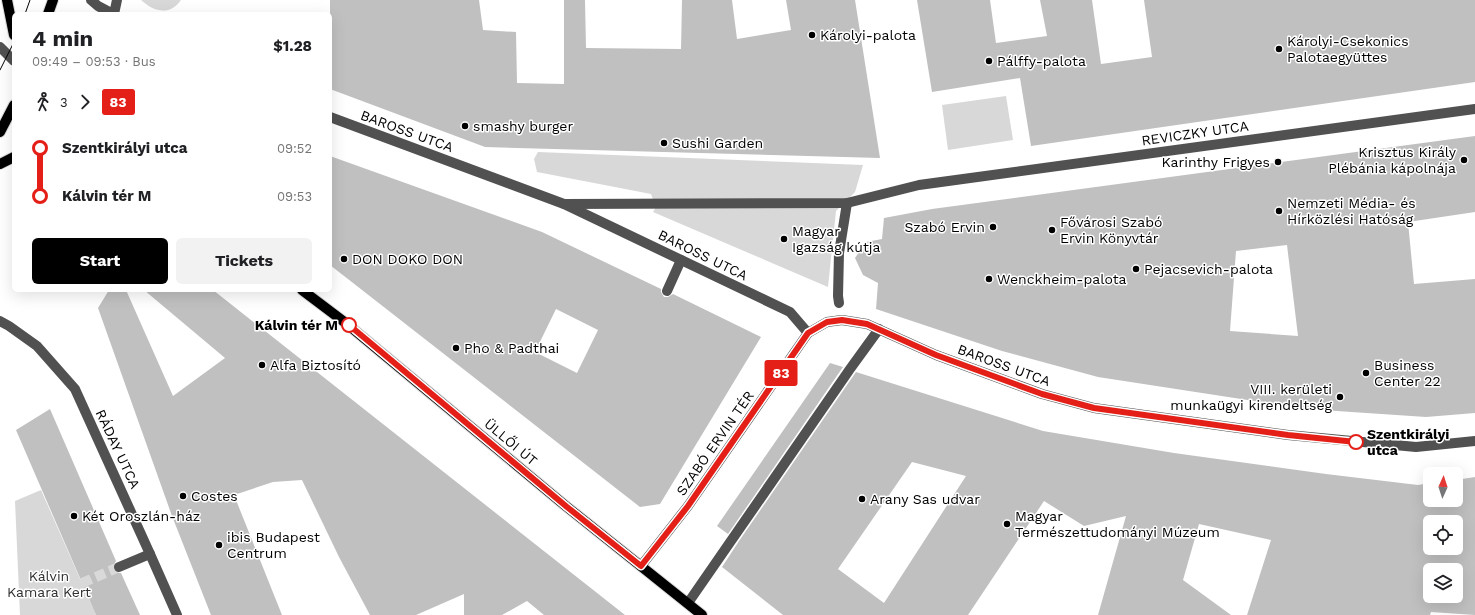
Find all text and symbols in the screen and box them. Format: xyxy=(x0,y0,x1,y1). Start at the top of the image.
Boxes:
text: 4 min xyxy=(32,26,93,51)
place label: Károlyi-palota xyxy=(820,27,916,43)
marker: Károlyi-palota xyxy=(807,30,817,40)
place label: Károlyi-Csekonics Palotaegyüttes xyxy=(1287,33,1409,65)
text: $1.28 xyxy=(273,37,312,55)
marker: Károlyi-Csekonics Palotaegyüttes xyxy=(1274,44,1284,54)
place label: Pálffy-palota xyxy=(997,53,1086,69)
text: 09:49 – 09:53 · Bus xyxy=(32,54,156,69)
marker: Pálffy-palota xyxy=(984,56,994,66)
icon: walk xyxy=(32,91,54,113)
icon: forward xyxy=(74,91,96,113)
text: 83 xyxy=(110,94,127,110)
text: 3 xyxy=(60,95,68,110)
street label: BAROSS UTCA xyxy=(358,107,456,155)
place label: smashy burger xyxy=(473,118,573,134)
street label: REVICZKY UTCA xyxy=(1140,118,1250,148)
marker: smashy burger xyxy=(460,121,470,131)
place label: Sushi Garden xyxy=(672,135,763,151)
marker: Sushi Garden xyxy=(659,138,669,148)
text: Szentkirályi utca xyxy=(62,139,188,157)
text: 09:52 xyxy=(277,141,312,156)
place label: Krisztus Király Plébánia kápolnája xyxy=(1328,144,1457,176)
place label: Karinthy Frigyes xyxy=(1162,154,1270,170)
marker: Krisztus Király Plébánia kápolnája xyxy=(1459,155,1469,165)
marker: Karinthy Frigyes xyxy=(1273,157,1283,167)
text: Kálvin tér M xyxy=(62,187,151,205)
text: 09:53 xyxy=(277,189,312,204)
place label: Nemzeti Média- és Hírközlési Hatóság xyxy=(1287,195,1416,227)
marker: Nemzeti Média- és Hírközlési Hatóság xyxy=(1274,206,1284,216)
place label: Fővárosi Szabó Ervin Könyvtár xyxy=(1060,214,1162,246)
place label: Szabó Ervin xyxy=(904,219,985,235)
marker: Szabó Ervin xyxy=(988,222,998,232)
place label: Magyar Igazság kútja xyxy=(792,223,881,255)
marker: Fővárosi Szabó Ervin Könyvtár xyxy=(1047,225,1057,235)
street label: BAROSS UTCA xyxy=(656,226,750,284)
marker: Magyar Igazság kútja xyxy=(779,234,789,244)
button: Start xyxy=(32,238,168,284)
button: Tickets xyxy=(176,238,312,284)
place label: DON DOKO DON xyxy=(352,251,463,267)
marker: DON DOKO DON xyxy=(339,254,349,264)
place label: Pejacsevich-palota xyxy=(1144,261,1273,277)
marker: Pejacsevich-palota xyxy=(1131,264,1141,274)
place label: Wenckheim-palota xyxy=(997,271,1127,287)
marker: Wenckheim-palota xyxy=(984,274,994,284)
place label: Kálvin tér M xyxy=(255,317,338,333)
marker: Kálvin tér M xyxy=(341,317,357,333)
place label: Pho & Padthai xyxy=(464,340,559,356)
street label: BAROSS UTCA xyxy=(955,341,1053,389)
marker: Pho & Padthai xyxy=(451,343,461,353)
place label: Alfa Biztosító xyxy=(270,357,361,373)
place label: Business Center 22 xyxy=(1374,357,1441,389)
marker: Alfa Biztosító xyxy=(257,360,267,370)
line badge: 83 xyxy=(763,360,799,386)
text: 83 xyxy=(773,365,789,381)
marker: Business Center 22 xyxy=(1361,368,1371,378)
place label: VIII. kerületi munkaügyi kirendeltség xyxy=(1170,381,1333,413)
street label: SZABÓ ERVIN TÉR xyxy=(673,388,757,498)
marker: VIII. kerületi munkaügyi kirendeltség xyxy=(1335,392,1345,402)
street label: RÁDAY UTCA xyxy=(93,407,143,491)
street label: ÜLLŐI ÚT xyxy=(481,415,541,469)
place label: Szentkirályi utca xyxy=(1367,426,1449,458)
marker: Szentkirályi utca xyxy=(1348,434,1364,450)
north arrow xyxy=(1423,467,1463,507)
map controls xyxy=(1423,467,1463,603)
place label: Costes xyxy=(191,488,238,504)
marker: Costes xyxy=(178,491,188,501)
place label: Arany Sas udvar xyxy=(870,491,980,507)
marker: Arany Sas udvar xyxy=(857,494,867,504)
place label: Két Oroszlán-ház xyxy=(82,508,200,524)
place label: Magyar Természettudományi Múzeum xyxy=(1015,508,1220,540)
marker: Két Oroszlán-ház xyxy=(69,511,79,521)
button: locate xyxy=(1423,515,1463,555)
marker: Magyar Természettudományi Múzeum xyxy=(1002,519,1012,529)
place label: ibis Budapest Centrum xyxy=(227,529,320,561)
marker: ibis Budapest Centrum xyxy=(214,540,224,550)
button: layers xyxy=(1423,563,1463,603)
park label: Kálvin Kamara Kert xyxy=(7,568,91,600)

